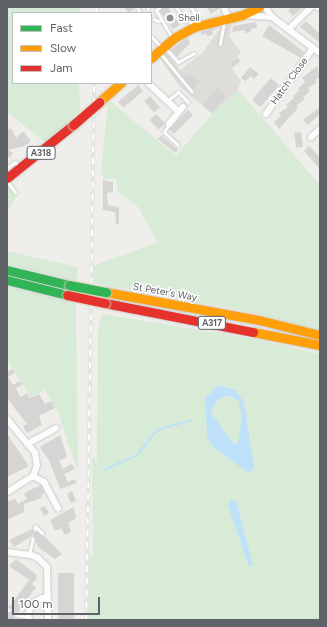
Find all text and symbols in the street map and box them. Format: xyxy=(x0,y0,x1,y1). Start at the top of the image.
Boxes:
legend xyxy=(12,12,152,84)
place label: Shell xyxy=(178,12,200,24)
marker: Shell xyxy=(165,13,175,23)
text: Fast xyxy=(50,21,73,35)
text: Slow xyxy=(50,41,76,55)
street label: Hatch Close xyxy=(268,55,310,107)
text: Jam xyxy=(50,61,73,75)
road number: A318 xyxy=(26,146,56,160)
street label: St Peter's Way xyxy=(132,280,198,304)
road number: A317 xyxy=(197,316,227,330)
scale bar xyxy=(14,589,102,615)
text: 100 m xyxy=(19,597,53,611)

